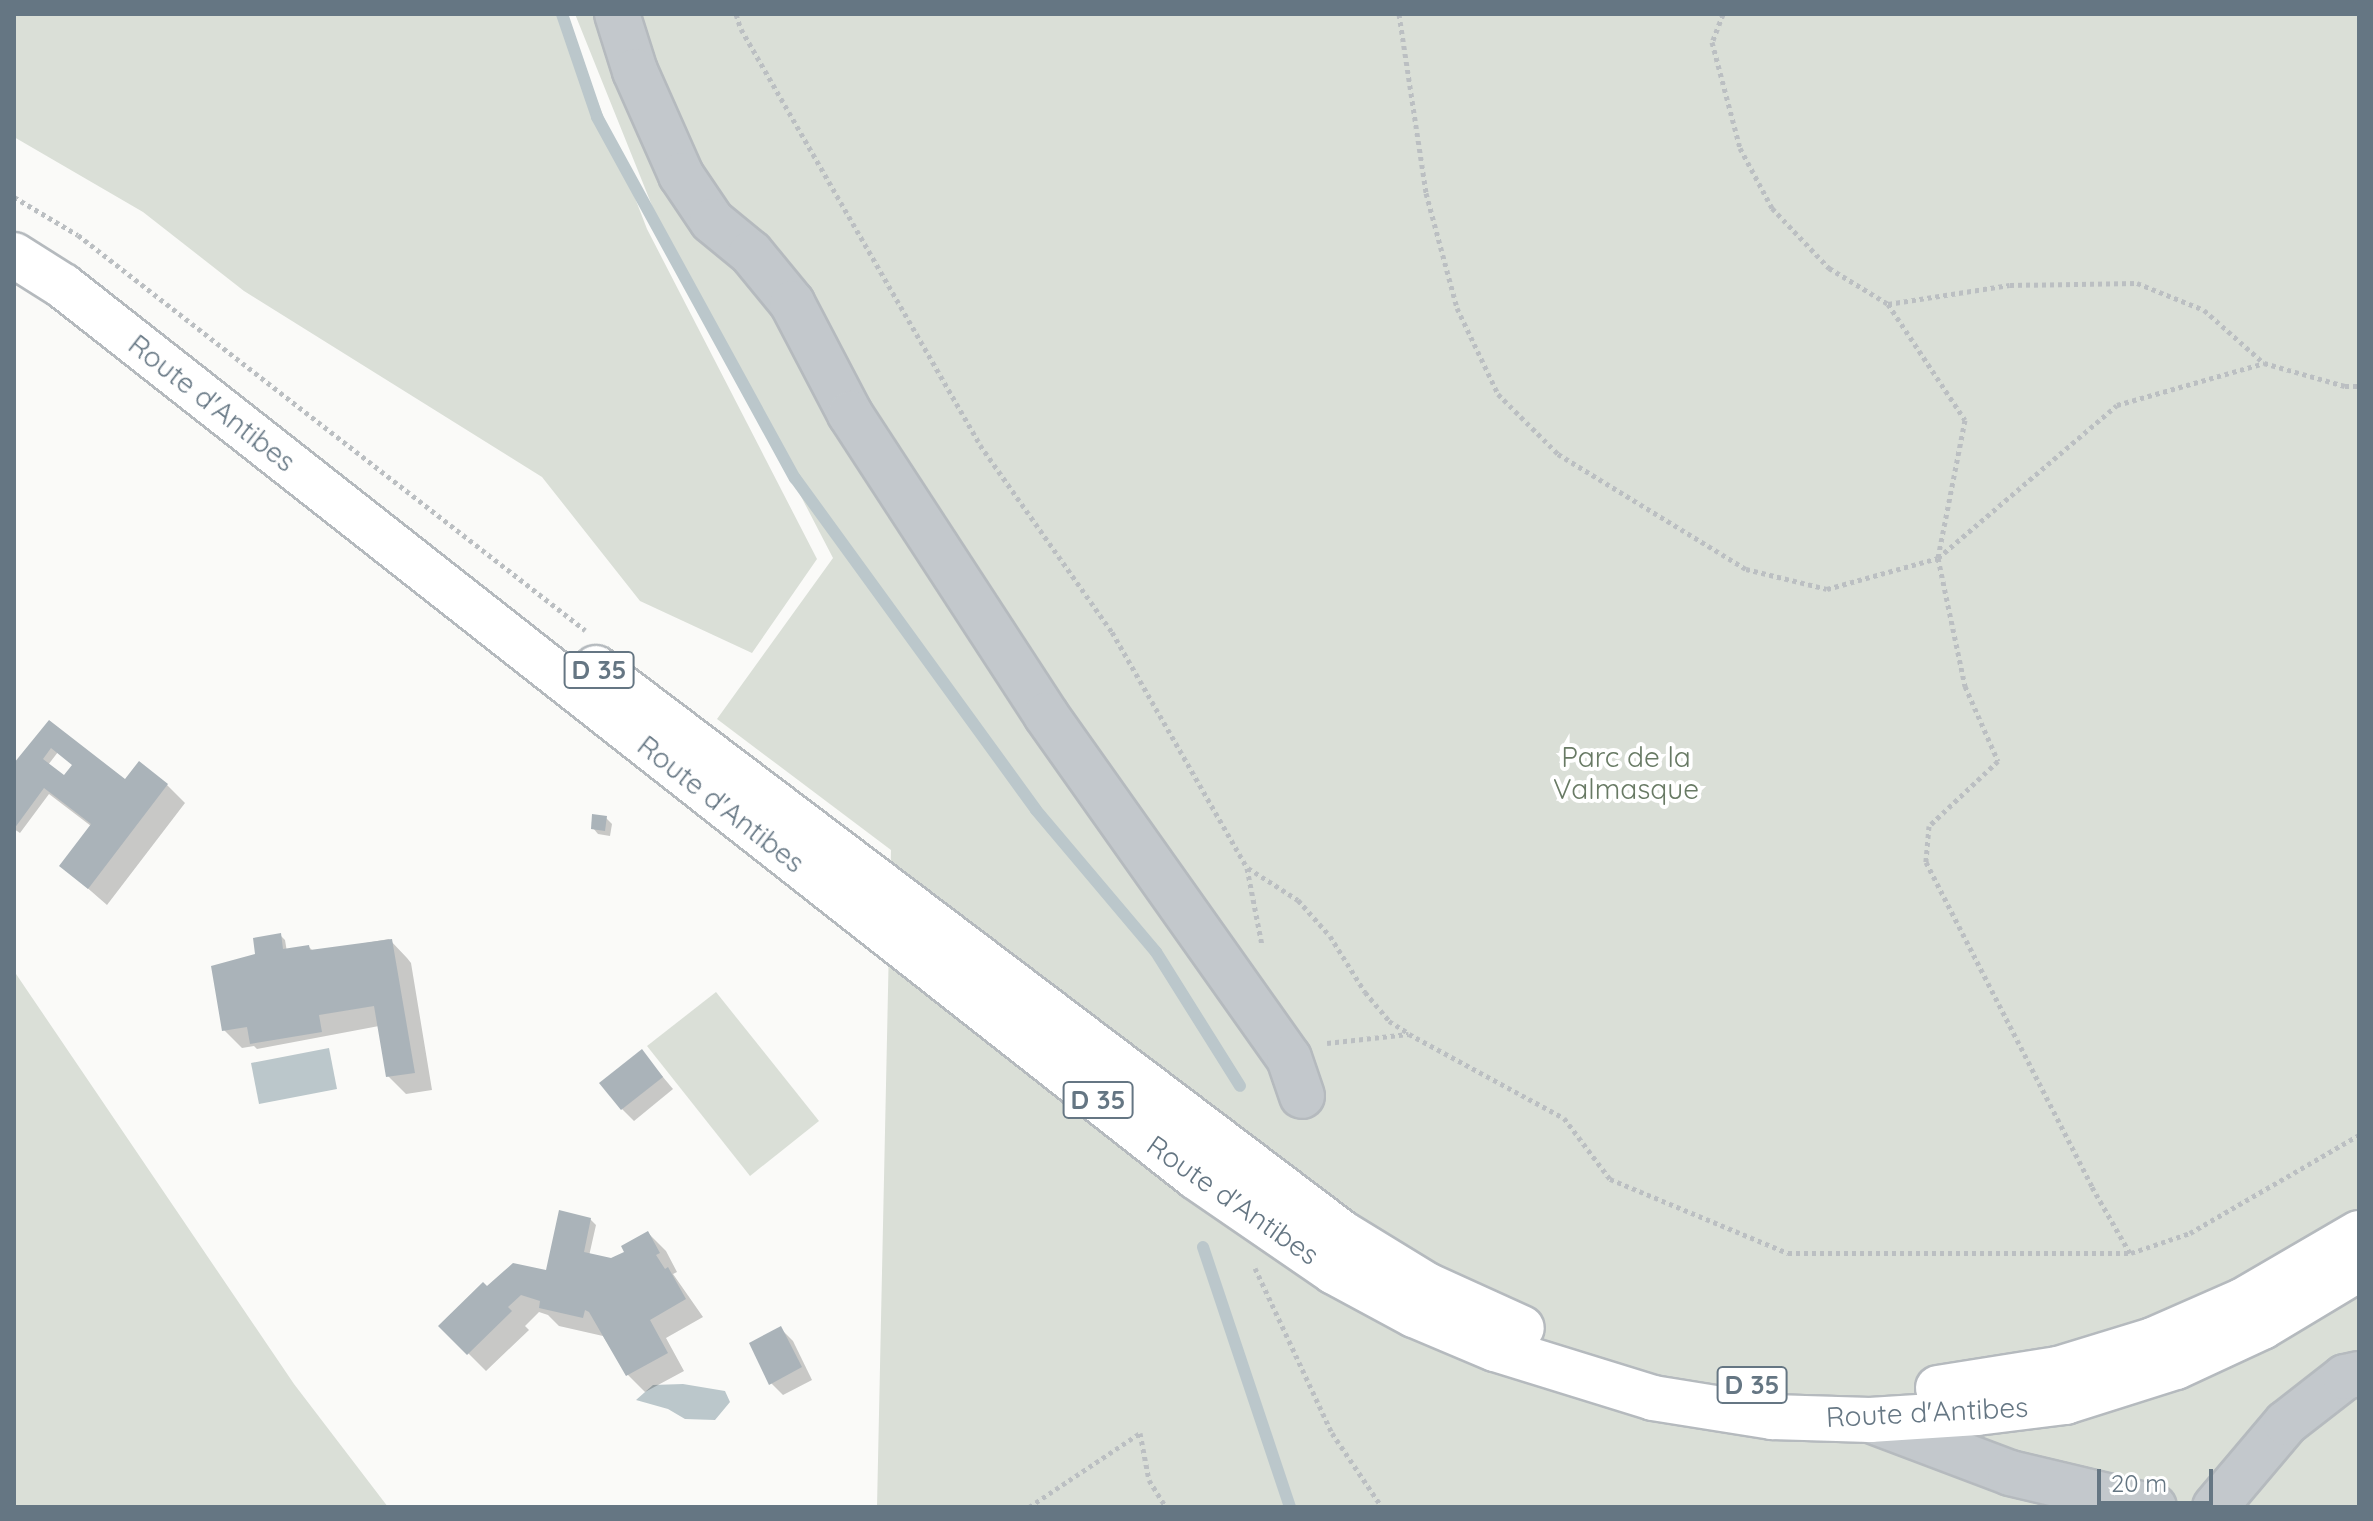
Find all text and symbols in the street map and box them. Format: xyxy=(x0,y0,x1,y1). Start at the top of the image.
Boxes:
street label: Route d'Antibes xyxy=(122,327,302,479)
road number: D 35 xyxy=(563,648,635,692)
street label: Route d'Antibes xyxy=(631,728,811,880)
park label: Parc de la Valmasque xyxy=(1553,740,1699,806)
road number: D 35 xyxy=(1062,1078,1134,1122)
street label: Route d'Antibes xyxy=(1140,1128,1326,1272)
road number: D 35 xyxy=(1716,1363,1788,1407)
street label: Route d'Antibes xyxy=(1825,1390,2029,1434)
scale bar xyxy=(2101,1453,2217,1503)
text: 20 m xyxy=(2111,1468,2167,1498)

